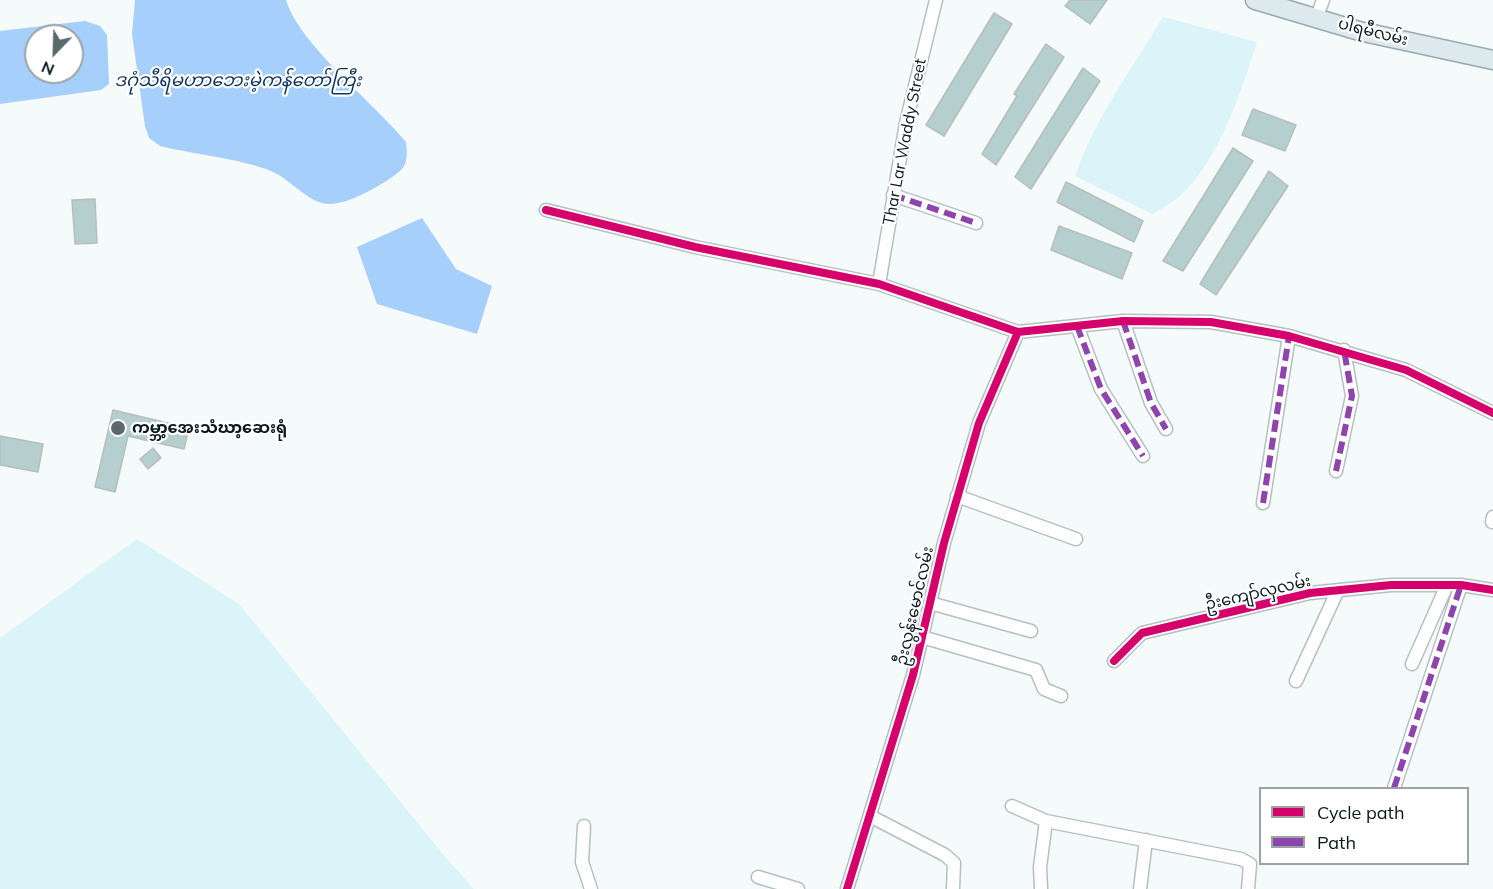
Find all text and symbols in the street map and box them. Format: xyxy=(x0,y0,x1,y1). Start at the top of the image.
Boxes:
street label: ပါရမီလမ်း xyxy=(1336,14,1410,50)
north arrow xyxy=(24,24,84,84)
text: N xyxy=(38,57,57,80)
street label: Thar Lar Waddy Street xyxy=(879,57,931,227)
water label: ဒဂုံသီရိမဟာဘေးမဲ့ကန်တော်ကြီး xyxy=(114,70,362,92)
place label: ကမ္ဘာ့အေးသံဃာ့ဆေးရုံ xyxy=(132,418,287,438)
marker: ကမ္ဘာ့အေးသံဃာ့ဆေးရုံ xyxy=(109,419,127,437)
street label: ဦးလွန်းမောင်လမ်း xyxy=(892,545,938,667)
street label: ဦးကျော်လှလမ်း xyxy=(1203,572,1313,614)
legend xyxy=(1259,787,1469,865)
text: Cycle path xyxy=(1317,801,1404,824)
text: Path xyxy=(1317,831,1356,854)

